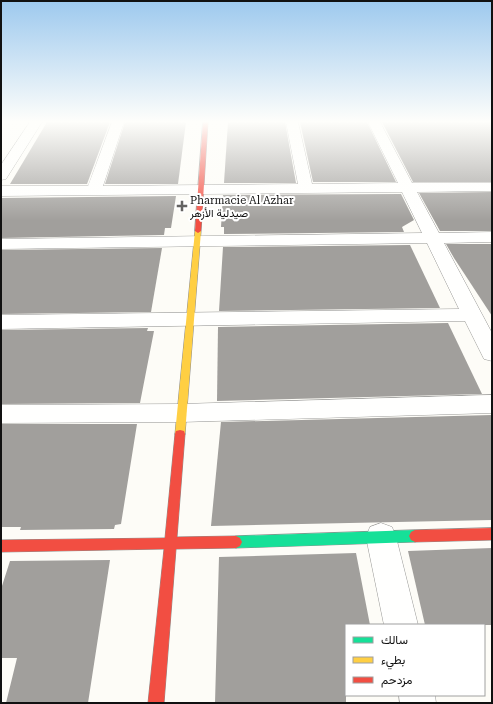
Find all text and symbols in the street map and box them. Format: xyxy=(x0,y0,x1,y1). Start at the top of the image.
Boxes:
place label: Pharmacie Al Azhar صيدلية الأزهر xyxy=(189,194,294,220)
marker: Pharmacie Al Azhar صيدلية الأزهر xyxy=(177,201,187,211)
legend xyxy=(345,624,485,696)
text: سالك xyxy=(381,633,408,647)
text: بطيء xyxy=(381,653,405,670)
text: مزدحم xyxy=(381,673,412,688)

